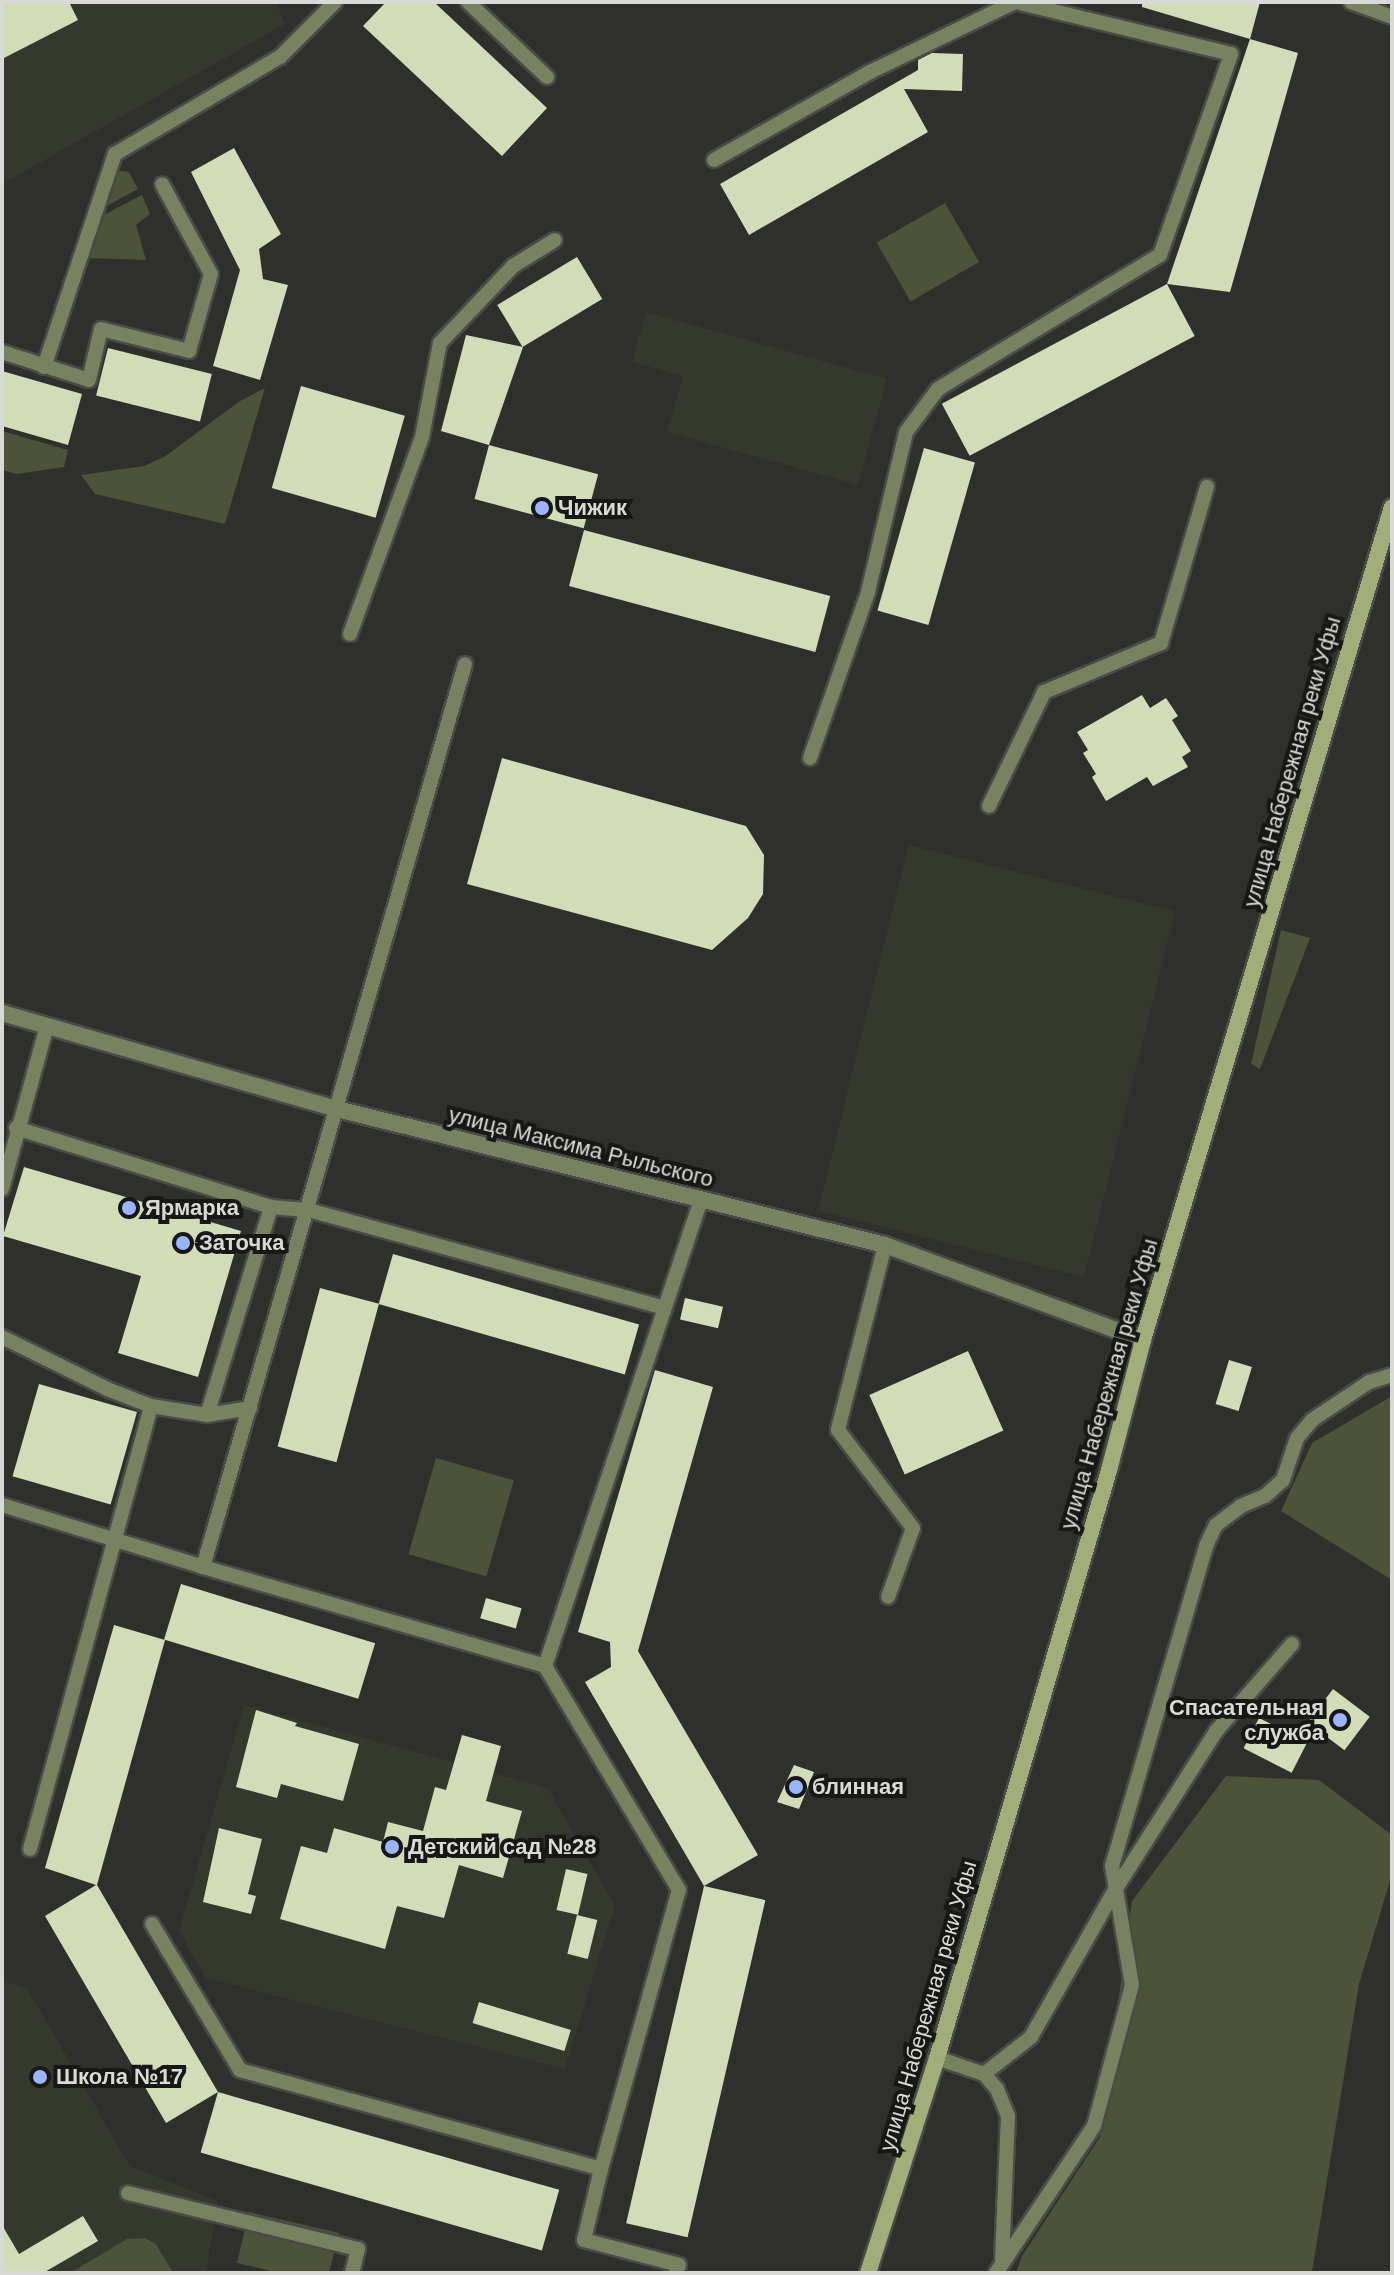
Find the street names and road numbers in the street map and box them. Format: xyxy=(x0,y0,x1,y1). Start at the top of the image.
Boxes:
street label: улица Набережная реки Уфы xyxy=(1238,614,1346,910)
street label: улица Максима Рыльского xyxy=(446,1101,716,1193)
street label: улица Набережная реки Уфы xyxy=(1055,1236,1163,1532)
street label: улица Набережная реки Уфы xyxy=(874,1858,982,2154)

